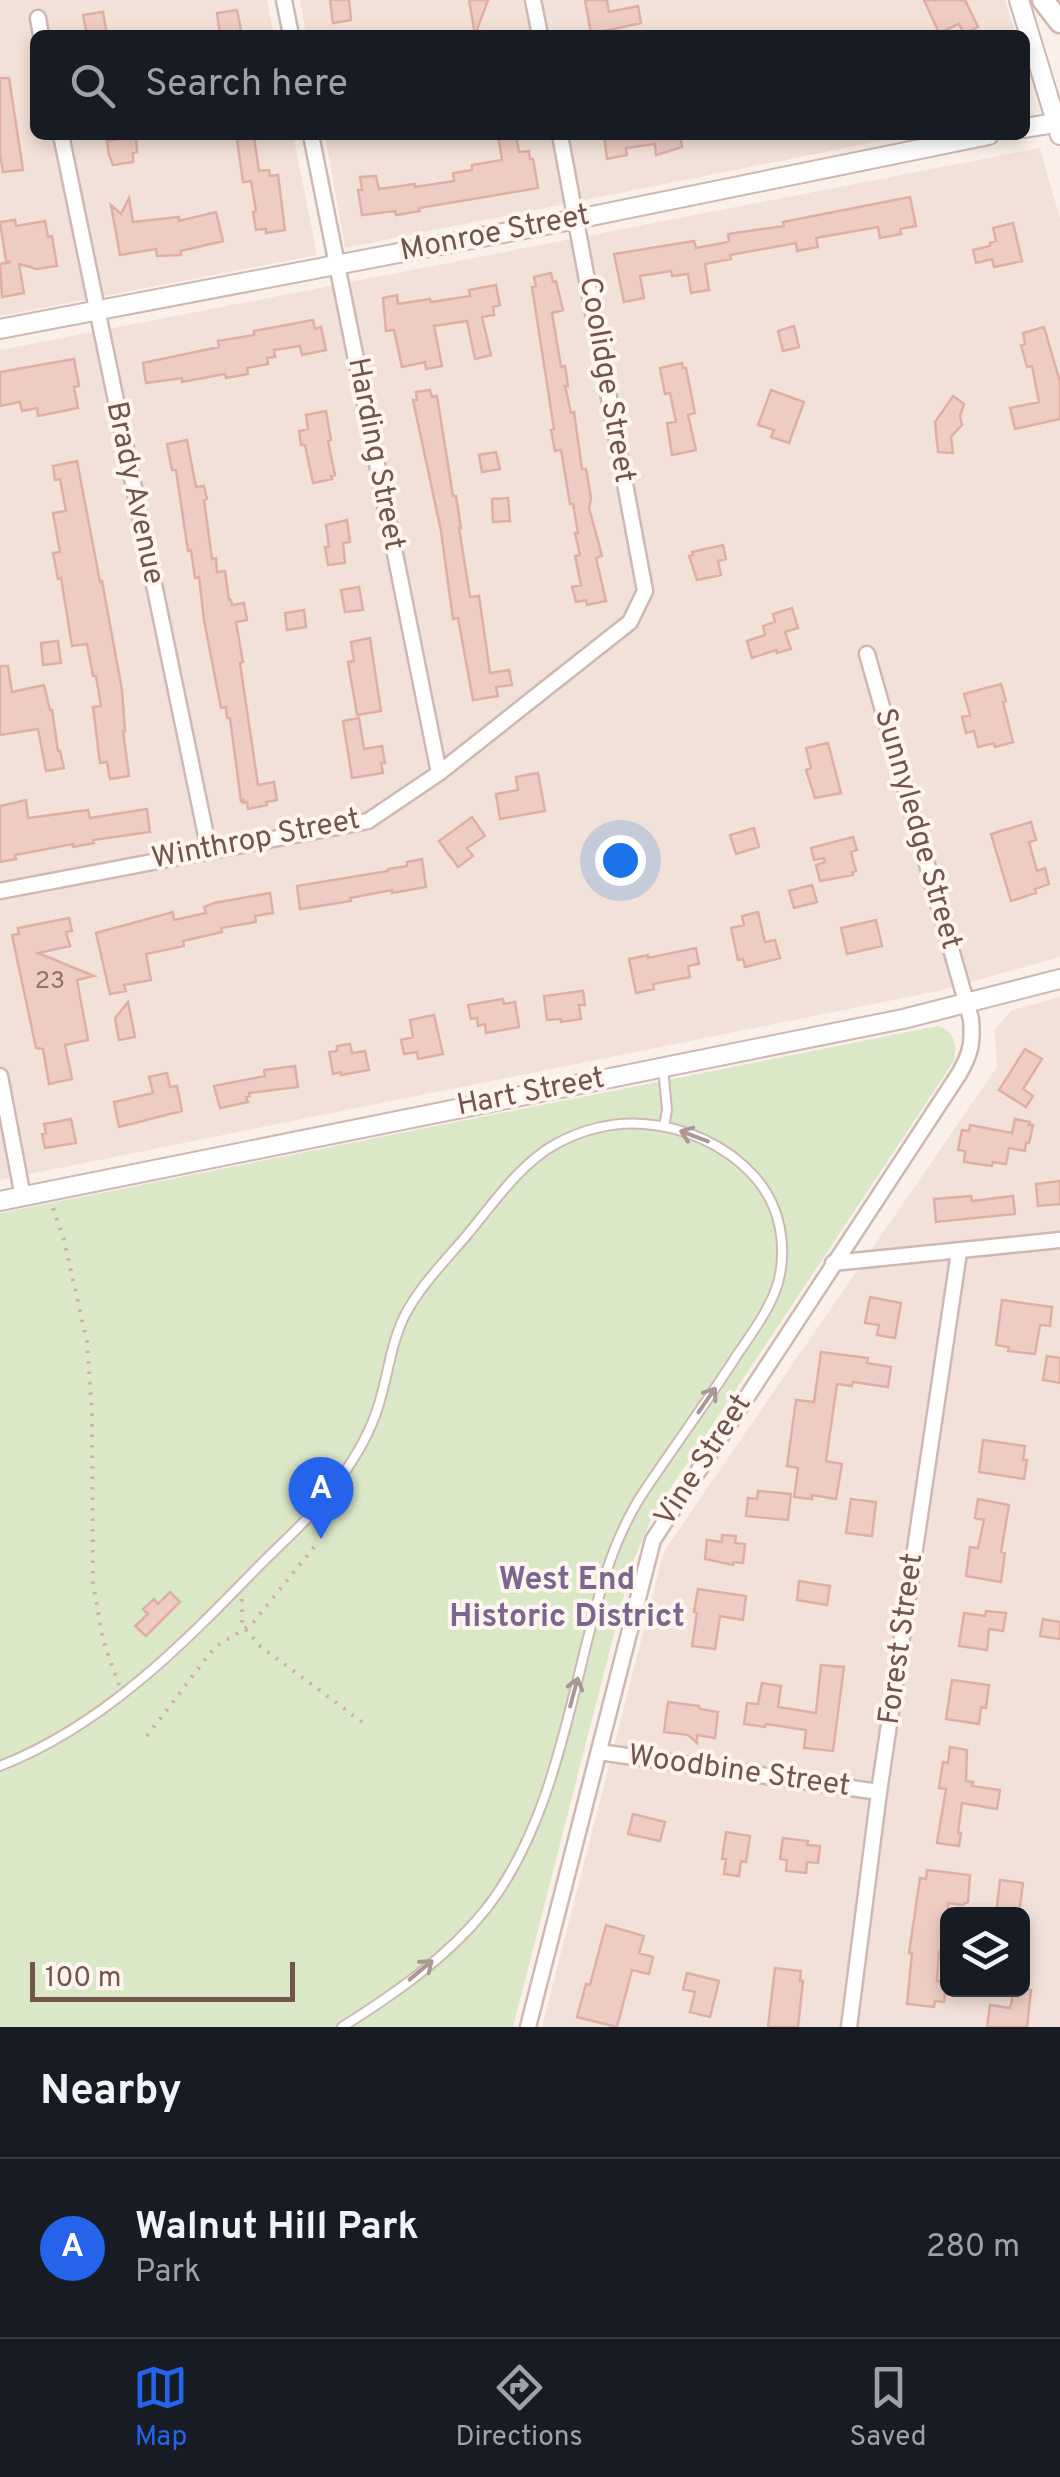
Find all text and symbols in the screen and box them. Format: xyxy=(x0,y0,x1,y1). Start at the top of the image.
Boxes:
search box xyxy=(30,30,1030,140)
icon: search xyxy=(65,58,120,113)
text: Search here xyxy=(145,61,348,110)
street label: Monroe Street xyxy=(397,198,593,270)
street label: Coolidge Street xyxy=(570,274,642,486)
street label: Harding Street xyxy=(338,354,412,554)
street label: Brady Avenue xyxy=(97,398,171,588)
street label: Sunnyledge Street xyxy=(865,704,969,954)
street label: Winthrop Street xyxy=(149,802,363,878)
your location xyxy=(595,835,646,886)
house number: 23 xyxy=(35,966,65,998)
street label: Hart Street xyxy=(454,1061,608,1125)
one-way arrow xyxy=(679,1126,709,1144)
one-way arrow xyxy=(696,1387,717,1415)
street label: Vine Street xyxy=(648,1388,760,1534)
pin: A xyxy=(288,1456,354,1539)
street label: Forest Street xyxy=(872,1551,932,1727)
district label: West End Historic District xyxy=(449,1561,685,1638)
one-way arrow xyxy=(566,1677,585,1709)
street label: Woodbine Street xyxy=(626,1738,852,1806)
map controls xyxy=(940,1907,1030,1997)
button: layers xyxy=(940,1907,1030,1997)
scale bar xyxy=(30,1957,295,2002)
one-way arrow xyxy=(407,1960,433,1982)
text: 100 m xyxy=(45,1961,121,1997)
text: Nearby xyxy=(40,2066,182,2119)
text: Walnut Hill Park xyxy=(135,2204,419,2253)
text: A xyxy=(61,2228,84,2268)
text: 280 m xyxy=(926,2228,1020,2268)
text: Park xyxy=(135,2253,201,2293)
tab: Map xyxy=(133,2360,188,2456)
tab: Directions xyxy=(455,2360,583,2456)
tab: Saved xyxy=(850,2360,927,2456)

